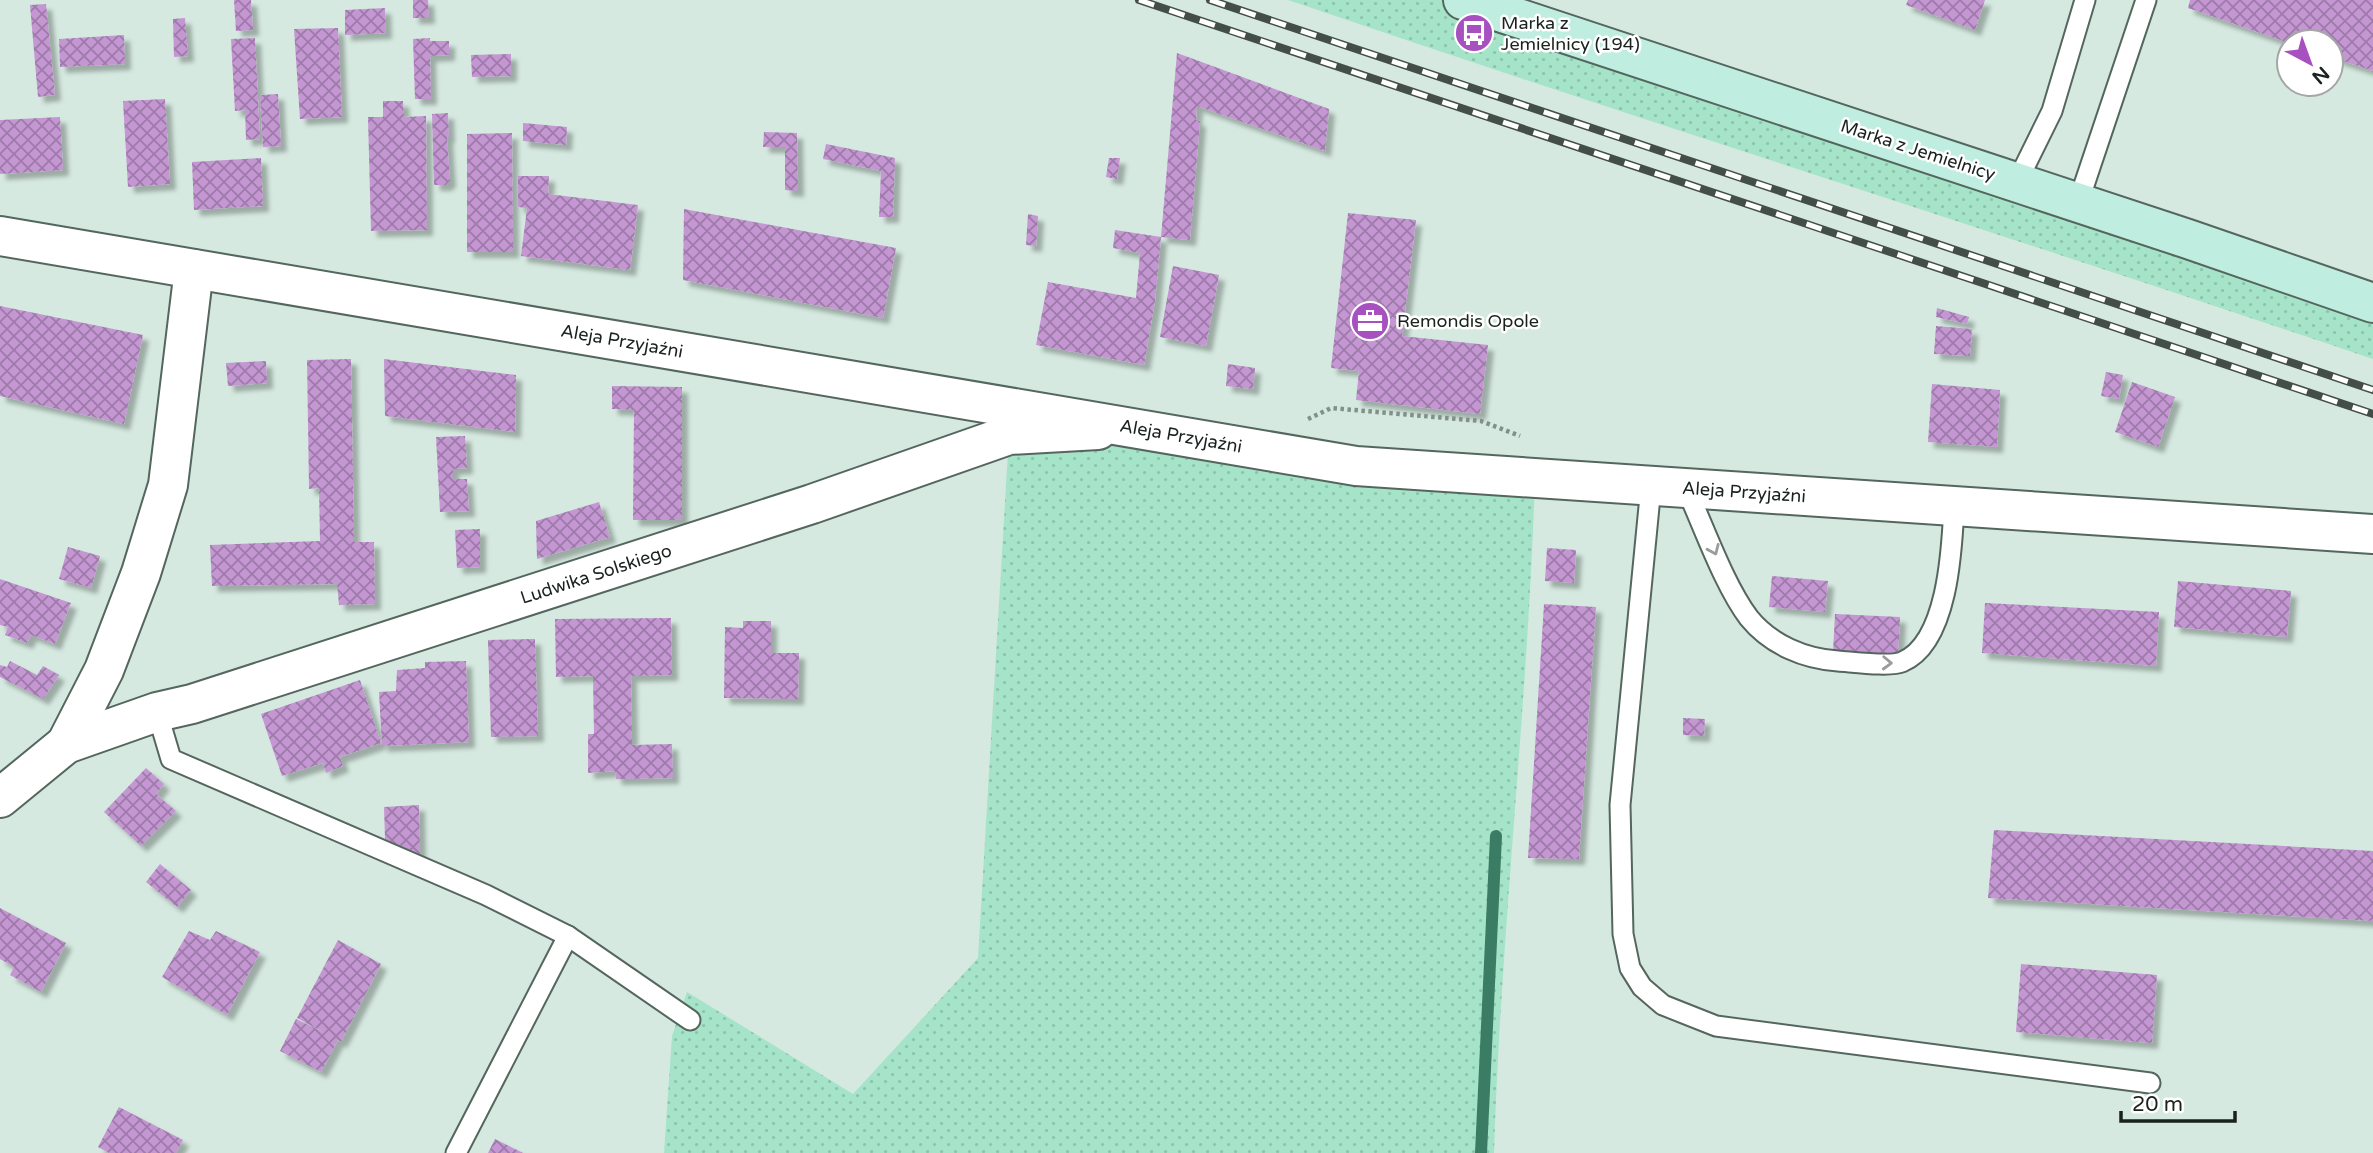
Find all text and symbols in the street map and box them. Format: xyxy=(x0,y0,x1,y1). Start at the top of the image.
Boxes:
bus stop icon: Marka z Jemielnicy (194) xyxy=(1453,12,1495,54)
place label: Marka z Jemielnicy (194) xyxy=(1501,12,1640,55)
north arrow xyxy=(2275,28,2345,98)
text: N xyxy=(2308,62,2333,88)
street label: Marka z Jemielnicy xyxy=(1838,115,1998,186)
office icon: Remondis Opole xyxy=(1349,300,1391,342)
place label: Remondis Opole xyxy=(1397,310,1539,332)
street label: Aleja Przyjaźni xyxy=(559,319,685,363)
street label: Aleja Przyjaźni xyxy=(1118,414,1244,458)
street label: Aleja Przyjaźni xyxy=(1681,477,1807,507)
street label: Ludwika Solskiego xyxy=(518,539,674,609)
one-way arrow xyxy=(1706,543,1720,555)
one-way arrow xyxy=(1882,656,1893,671)
scale bar xyxy=(2121,1080,2235,1124)
text: 20 m xyxy=(2132,1092,2183,1117)

